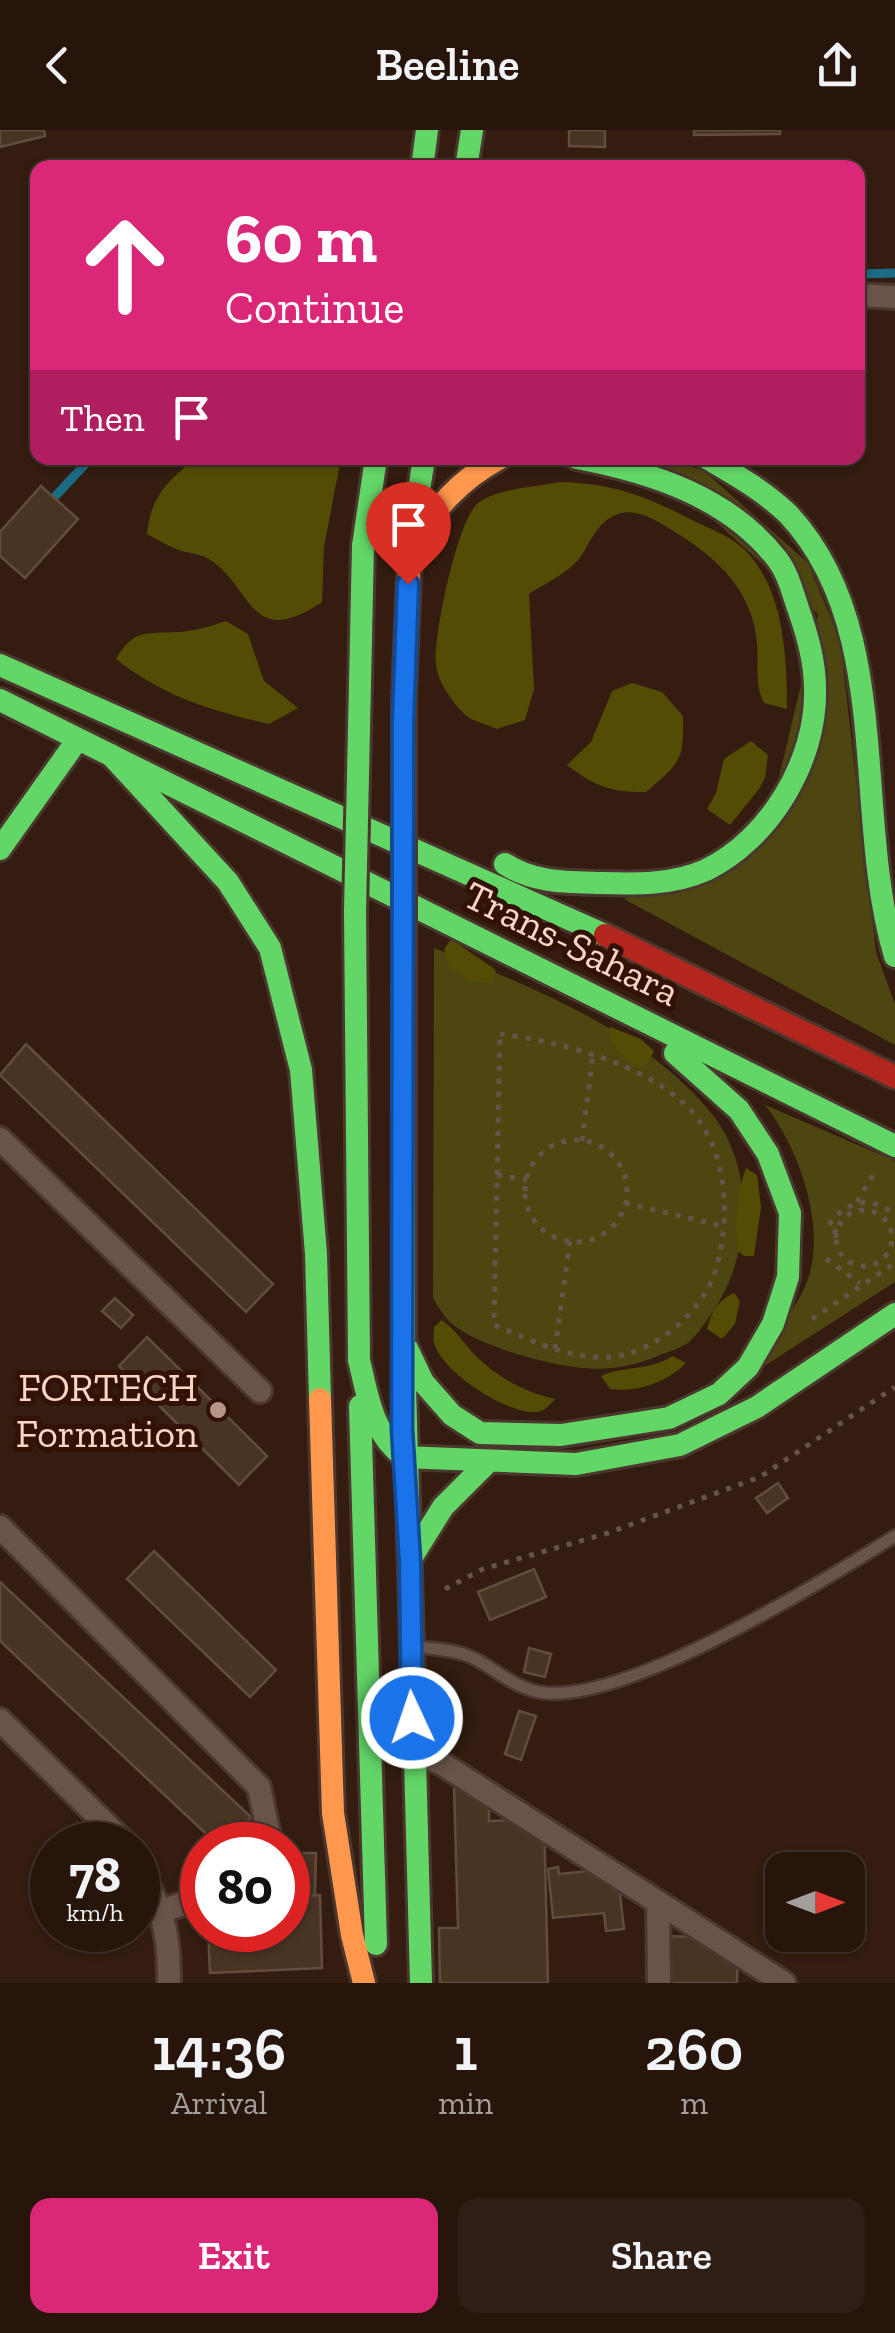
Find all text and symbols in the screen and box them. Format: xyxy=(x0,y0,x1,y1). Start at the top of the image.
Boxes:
icon: back xyxy=(30,38,85,93)
text: Beeline xyxy=(375,38,520,92)
icon: share xyxy=(810,38,865,93)
text: 60 m xyxy=(225,196,377,280)
icon: ahead xyxy=(60,200,190,330)
text: Continue xyxy=(225,281,404,335)
icon: arrive xyxy=(164,390,219,445)
text: Then xyxy=(60,395,144,441)
pin xyxy=(366,482,451,585)
icon: arrive xyxy=(381,497,436,552)
street label: Trans-Sahara xyxy=(457,870,687,1016)
place label: FORTECH Formation xyxy=(16,1363,198,1457)
marker: FORTECH Formation xyxy=(207,1399,229,1421)
position arrow xyxy=(360,1666,464,1770)
speed limit sign: 80 xyxy=(180,1822,310,1952)
text: 78 xyxy=(69,1845,121,1905)
north arrow xyxy=(765,1852,865,1952)
map controls xyxy=(765,1852,865,1952)
text: km/h xyxy=(66,1897,124,1927)
text: 14:36 xyxy=(152,2013,286,2085)
text: 1 xyxy=(454,2013,478,2085)
text: 260 xyxy=(645,2013,743,2085)
text: Arrival xyxy=(171,2084,267,2122)
text: min xyxy=(438,2084,493,2122)
text: m xyxy=(680,2084,708,2122)
button: Exit xyxy=(30,2198,438,2313)
button: Share xyxy=(458,2198,865,2313)

